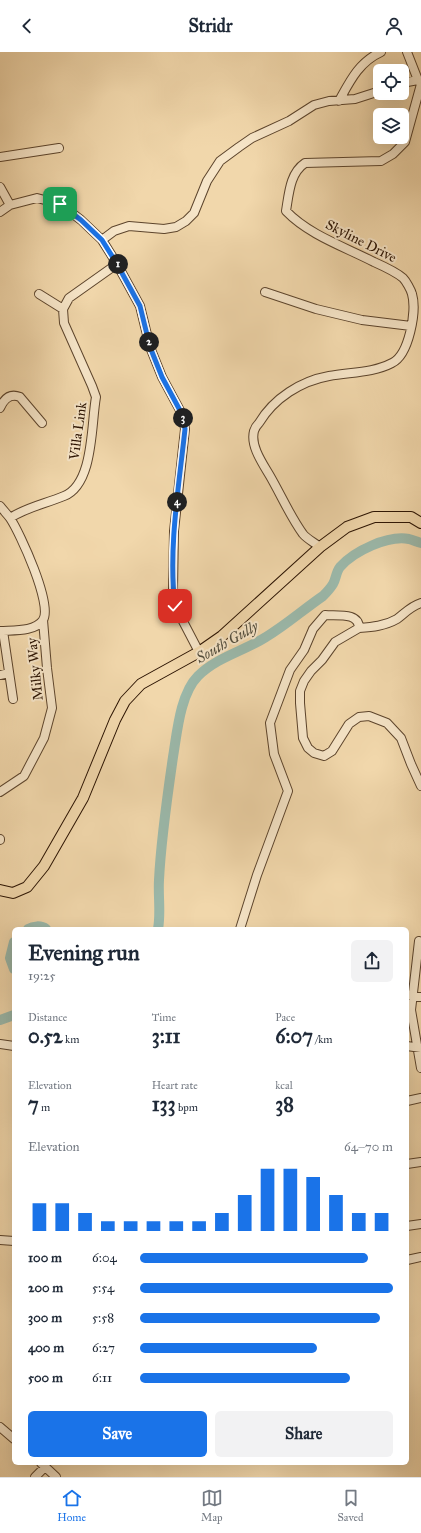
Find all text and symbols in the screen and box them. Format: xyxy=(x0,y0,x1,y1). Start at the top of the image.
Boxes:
icon: back xyxy=(16,15,38,37)
text: Stridr xyxy=(188,15,233,37)
icon: person xyxy=(383,15,405,37)
map controls xyxy=(373,64,409,144)
button: locate xyxy=(373,64,409,100)
button: layers xyxy=(373,108,409,144)
pin xyxy=(43,187,77,221)
icon: arrive xyxy=(49,193,71,215)
street label: Skyline Drive xyxy=(323,216,400,266)
pin: 1 xyxy=(108,254,128,274)
text: 1 xyxy=(116,257,120,270)
pin: 2 xyxy=(139,332,159,352)
text: 2 xyxy=(146,335,152,348)
street label: Villa Link xyxy=(65,400,91,462)
pin: 3 xyxy=(173,408,193,428)
text: 3 xyxy=(181,411,185,424)
pin: 4 xyxy=(167,492,187,512)
text: 4 xyxy=(174,495,180,508)
pin xyxy=(158,589,192,623)
icon: check xyxy=(164,595,186,617)
water label: South Gully xyxy=(192,616,263,667)
street label: Milky Way xyxy=(23,636,47,701)
text: Evening run xyxy=(28,939,140,966)
button: share xyxy=(351,940,393,982)
text: 19:25 xyxy=(28,968,56,984)
text: Distance xyxy=(28,1011,67,1024)
text: Time xyxy=(152,1011,176,1024)
text: Pace xyxy=(275,1011,295,1024)
text: 0.52 xyxy=(28,1024,63,1048)
text: 3:11 xyxy=(152,1024,181,1048)
text: 6:07 xyxy=(275,1024,313,1048)
text: km xyxy=(63,1033,79,1046)
text: /km xyxy=(313,1033,333,1046)
text: Elevation xyxy=(28,1079,72,1092)
text: Heart rate xyxy=(152,1079,198,1092)
text: kcal xyxy=(275,1079,293,1092)
text: 7 xyxy=(28,1092,39,1116)
text: 133 xyxy=(152,1092,176,1116)
text: 38 xyxy=(275,1092,294,1116)
text: m xyxy=(39,1101,50,1114)
text: bpm xyxy=(176,1101,198,1114)
text: Elevation xyxy=(28,1139,80,1155)
text: 64–70 m xyxy=(344,1139,393,1155)
text: 100 m xyxy=(28,1250,62,1266)
text: 6:04 xyxy=(92,1250,117,1266)
text: 200 m xyxy=(28,1280,63,1296)
text: 5:54 xyxy=(92,1280,114,1296)
text: 300 m xyxy=(28,1310,62,1326)
text: 5:58 xyxy=(92,1310,114,1326)
text: 400 m xyxy=(28,1340,64,1356)
text: 6:27 xyxy=(92,1340,115,1356)
text: 500 m xyxy=(28,1370,63,1386)
text: 6:11 xyxy=(92,1370,112,1386)
button: Save xyxy=(28,1411,207,1457)
button: Share xyxy=(215,1411,393,1457)
tab: Home xyxy=(57,1487,86,1524)
tab: Map xyxy=(201,1487,223,1524)
tab: Saved xyxy=(338,1487,364,1524)

